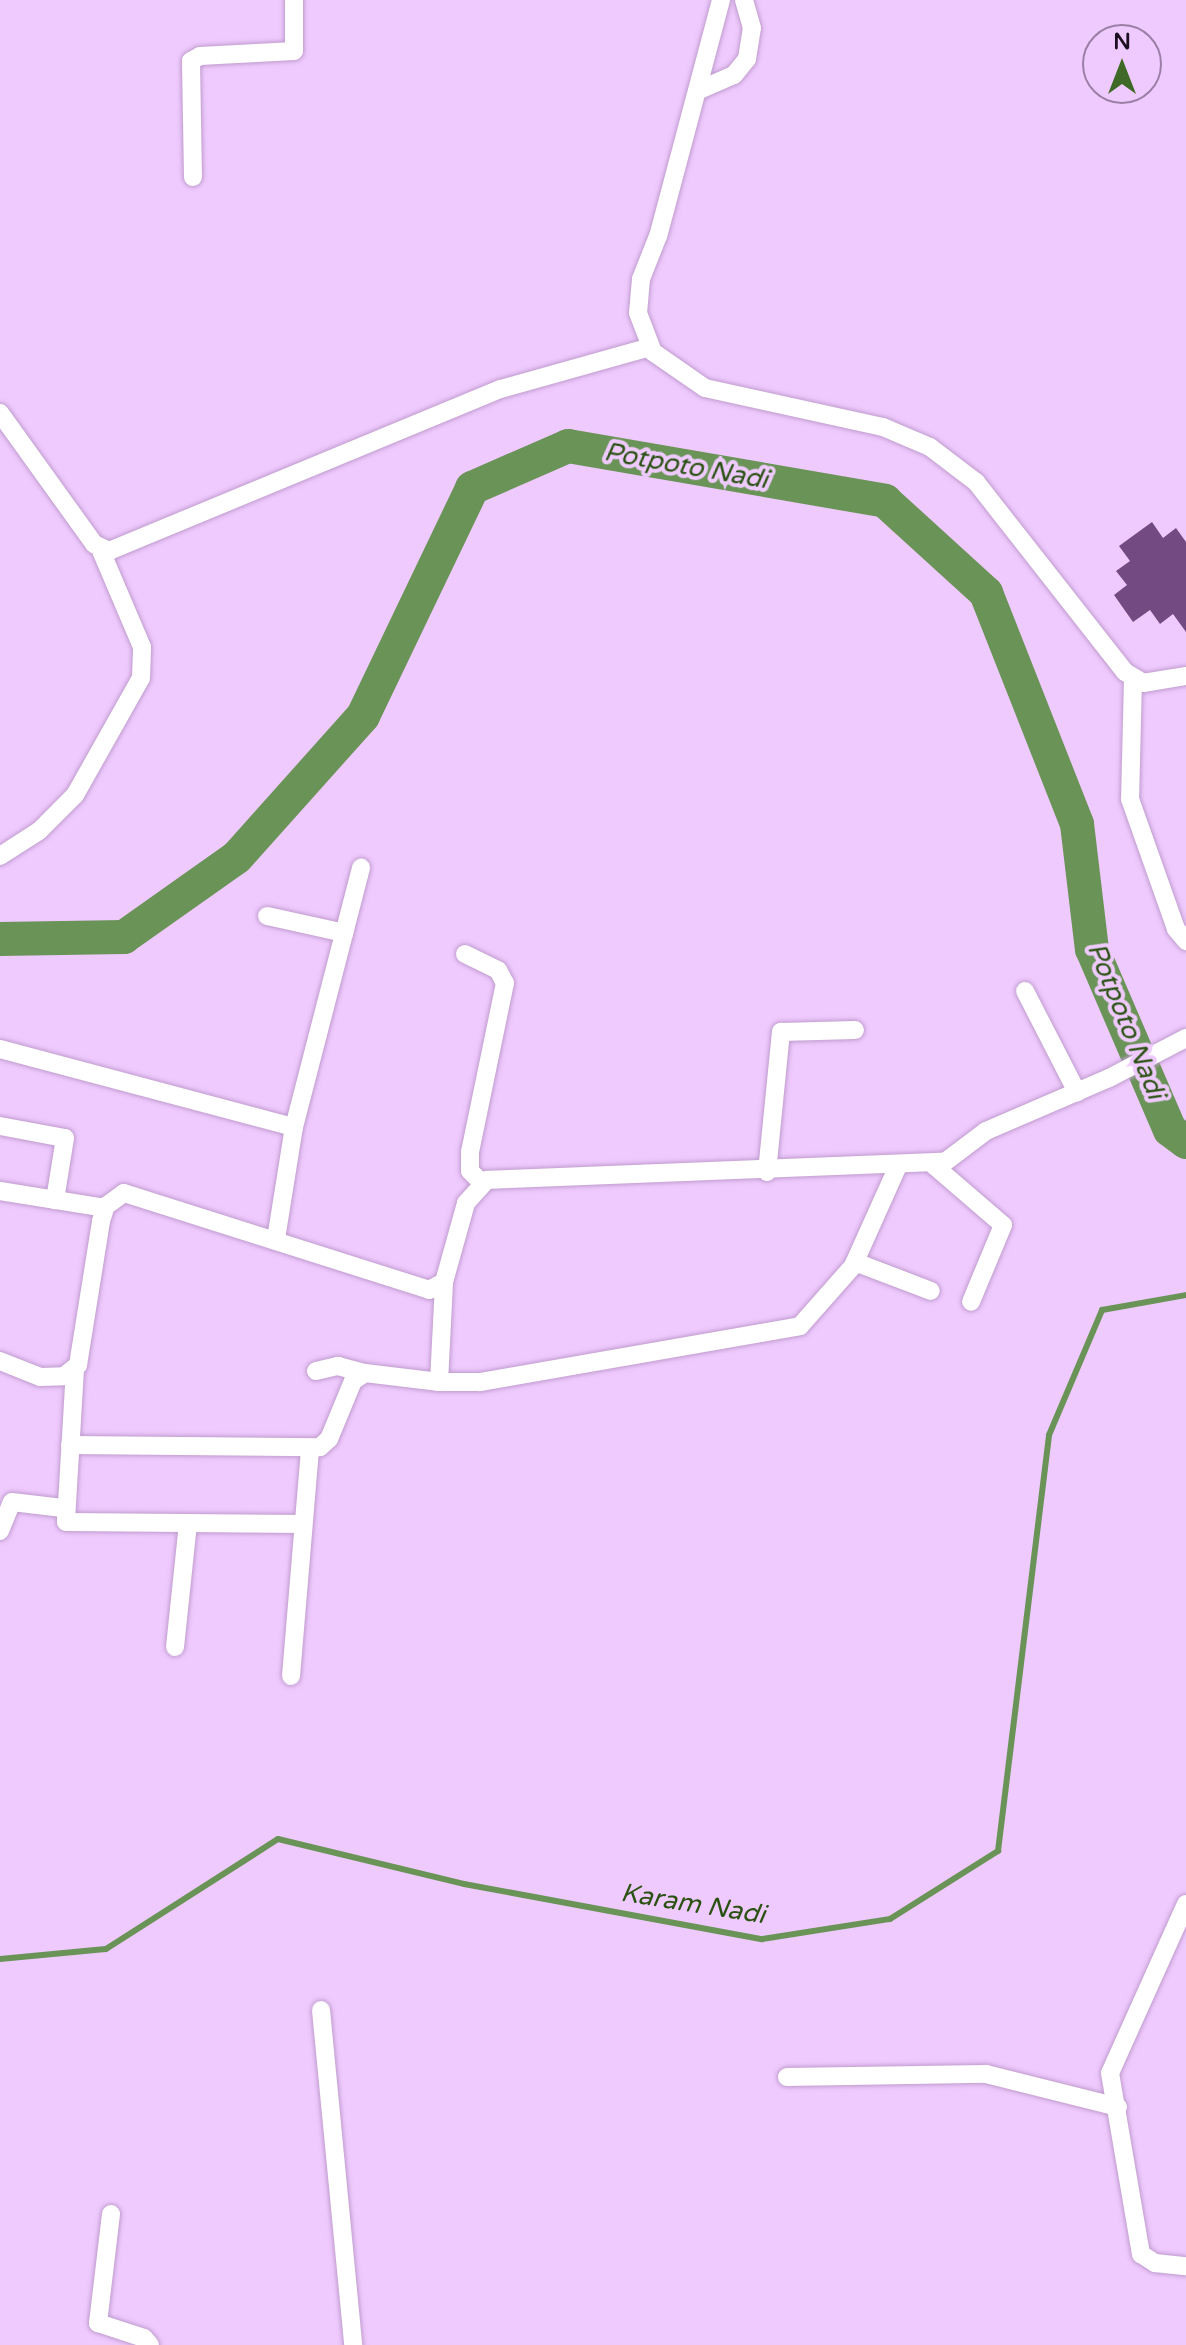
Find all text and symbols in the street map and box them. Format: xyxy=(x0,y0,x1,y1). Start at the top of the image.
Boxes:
north arrow xyxy=(1082,24,1162,104)
text: N xyxy=(1113,29,1131,55)
water label: Potpoto Nadi xyxy=(602,436,770,496)
water label: Potpoto Nadi xyxy=(1081,938,1171,1104)
water label: Karam Nadi xyxy=(619,1877,767,1931)

